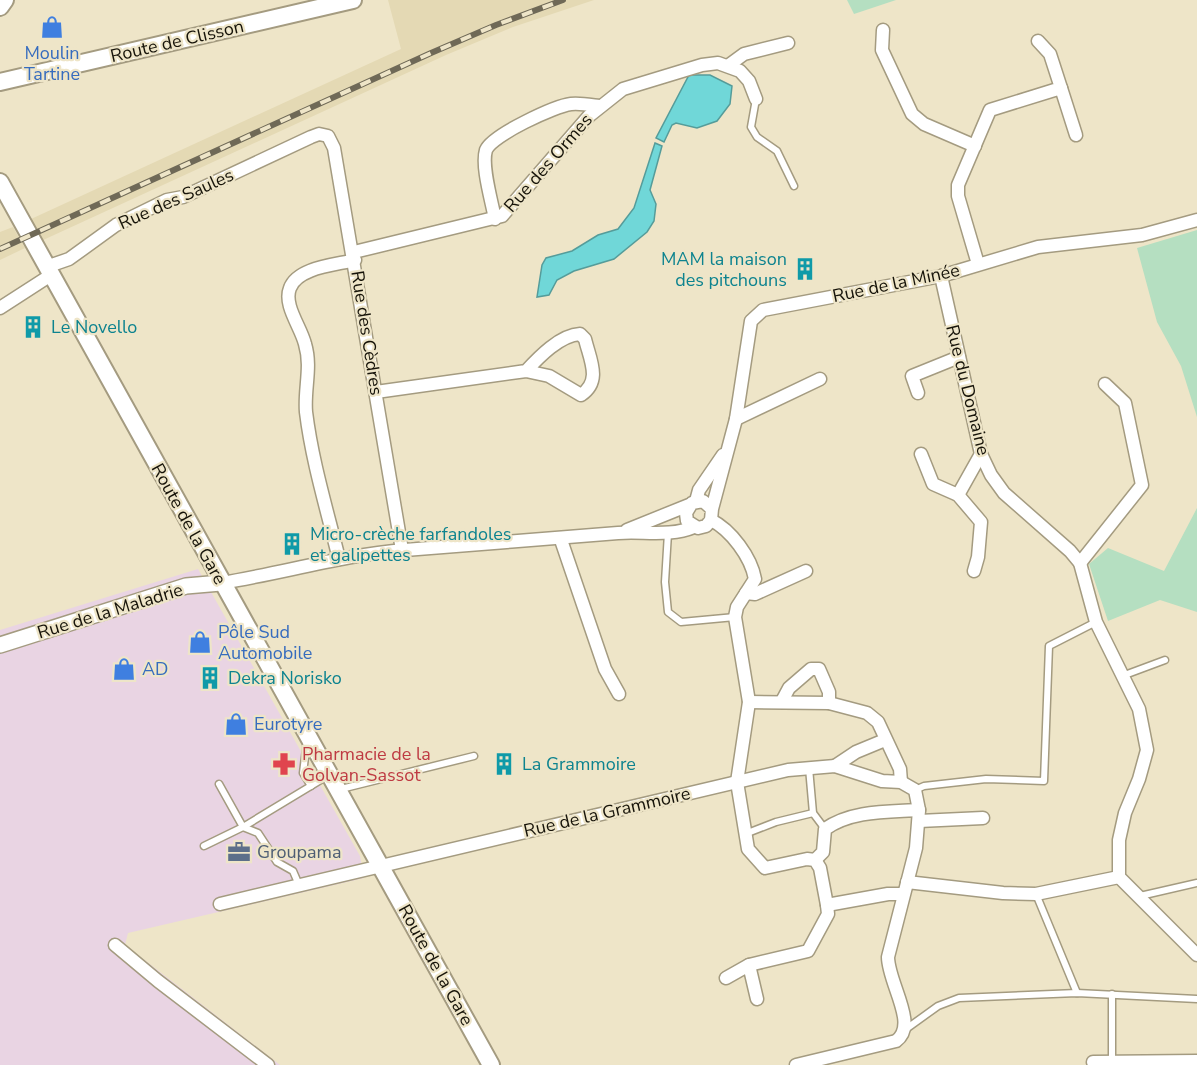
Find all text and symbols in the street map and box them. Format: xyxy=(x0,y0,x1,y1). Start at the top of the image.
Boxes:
shop icon: Moulin Tartine xyxy=(39,14,65,40)
street label: Route de Clisson xyxy=(108,14,246,68)
place label: Moulin Tartine xyxy=(24,41,80,86)
street label: Rue des Ormes xyxy=(498,108,598,218)
street label: Rue des Saules xyxy=(115,163,237,235)
place label: MAM la maison des pitchouns xyxy=(661,247,787,292)
building icon: MAM la maison des pitchouns xyxy=(792,256,818,282)
street label: Rue de la Minée xyxy=(830,258,962,308)
street label: Rue des Cèdres xyxy=(345,269,389,397)
building icon: Le Novello xyxy=(20,314,46,340)
place label: Le Novello xyxy=(51,315,137,339)
street label: Rue du Domaine xyxy=(940,322,996,458)
street label: Route de la Gare xyxy=(146,459,232,589)
place label: Micro-crèche farfandoles et galipettes xyxy=(310,522,511,567)
building icon: Micro-crèche farfandoles et galipettes xyxy=(279,531,305,557)
street label: Rue de la Maladrie xyxy=(34,577,186,645)
place label: Pôle Sud Automobile xyxy=(218,620,312,665)
shop icon: Pôle Sud Automobile xyxy=(187,629,213,655)
shop icon: AD xyxy=(111,656,137,682)
place label: AD xyxy=(142,657,168,681)
building icon: Dekra Norisko xyxy=(197,665,223,691)
place label: Dekra Norisko xyxy=(228,666,342,690)
shop icon: Eurotyre xyxy=(223,711,249,737)
place label: Eurotyre xyxy=(254,712,322,736)
place label: Pharmacie de la Golvan-Sassot xyxy=(302,742,431,787)
pharmacy icon: Pharmacie de la Golvan-Sassot xyxy=(271,751,297,777)
building icon: La Grammoire xyxy=(491,751,517,777)
place label: La Grammoire xyxy=(522,752,636,776)
street label: Rue de la Grammoire xyxy=(521,781,693,843)
office icon: Groupama xyxy=(226,839,252,865)
place label: Groupama xyxy=(257,840,341,864)
street label: Route de la Gare xyxy=(393,900,479,1030)

